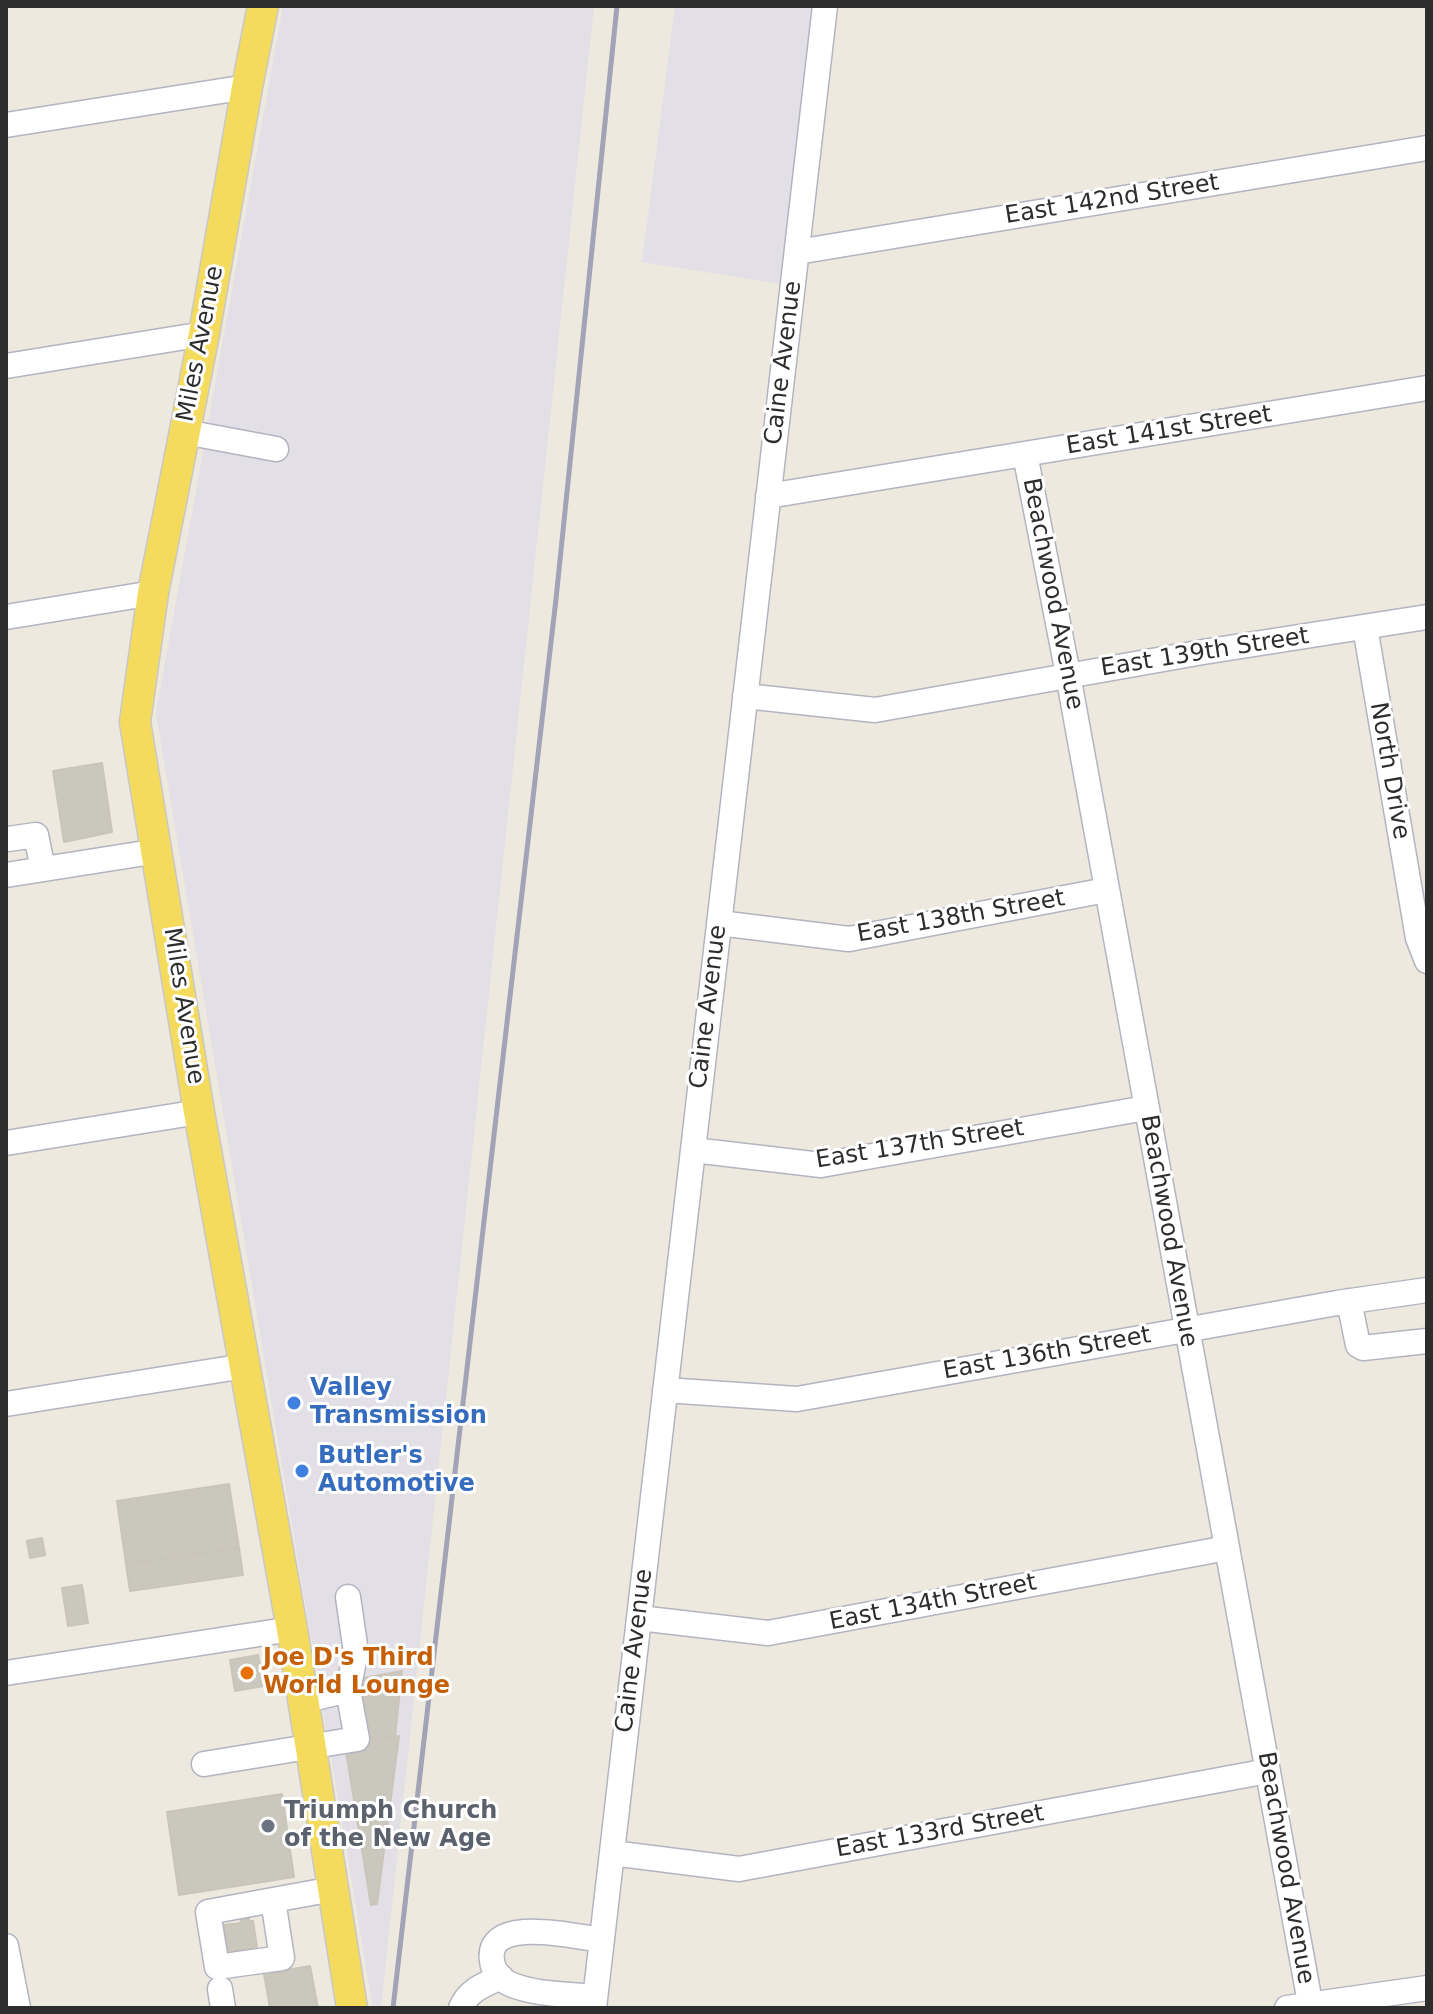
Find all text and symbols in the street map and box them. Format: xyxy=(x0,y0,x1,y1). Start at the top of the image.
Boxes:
street label: East 142nd Street xyxy=(1003,169,1221,231)
street label: Miles Avenue xyxy=(172,264,230,424)
street label: Caine Avenue xyxy=(760,279,808,447)
street label: East 141st Street xyxy=(1064,401,1274,461)
street label: Beachwood Avenue xyxy=(1015,476,1089,712)
street label: East 139th Street xyxy=(1099,622,1311,684)
street label: North Drive xyxy=(1363,700,1415,842)
street label: East 138th Street xyxy=(855,885,1067,949)
street label: Caine Avenue xyxy=(685,923,733,1091)
street label: Miles Avenue xyxy=(156,926,210,1086)
street label: Beachwood Avenue xyxy=(1133,1113,1203,1349)
street label: East 137th Street xyxy=(814,1114,1026,1176)
street label: East 136th Street xyxy=(941,1322,1153,1386)
place label: Valley Transmission xyxy=(310,1375,487,1431)
marker: Valley Transmission xyxy=(285,1394,303,1412)
place label: Butler's Automotive xyxy=(318,1443,475,1499)
marker: Butler's Automotive xyxy=(293,1462,311,1480)
street label: Caine Avenue xyxy=(611,1567,659,1735)
street label: East 134th Street xyxy=(827,1569,1039,1637)
place label: Joe D's Third World Lounge xyxy=(263,1645,450,1701)
marker: Joe D's Third World Lounge xyxy=(238,1664,256,1682)
street label: Beachwood Avenue xyxy=(1250,1750,1320,1986)
place label: Triumph Church of the New Age xyxy=(284,1798,497,1854)
street label: East 133rd Street xyxy=(834,1800,1046,1864)
marker: Triumph Church of the New Age xyxy=(259,1817,277,1835)

